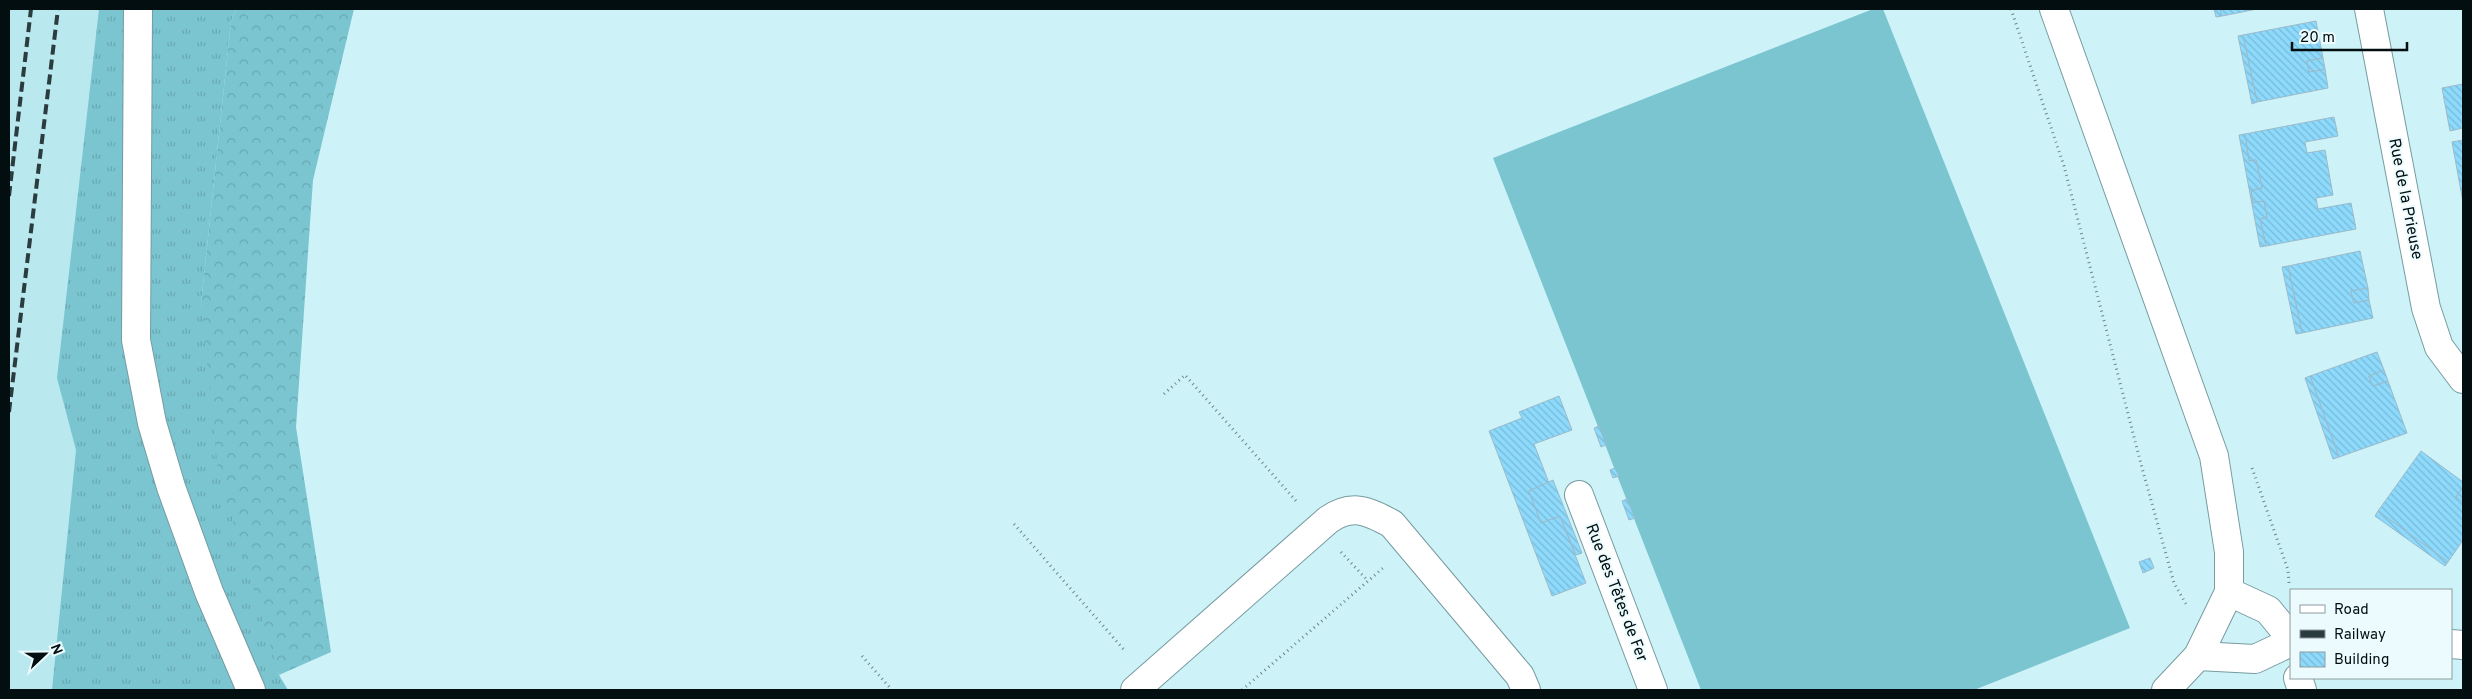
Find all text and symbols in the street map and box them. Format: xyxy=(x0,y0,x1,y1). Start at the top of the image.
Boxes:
scale bar xyxy=(2292,20,2407,52)
text: 20 m xyxy=(2300,29,2335,48)
street label: Rue de la Prieuse xyxy=(2383,137,2427,261)
street label: Rue des Têtes de Fer xyxy=(1580,521,1652,665)
legend xyxy=(2290,589,2452,679)
text: Road xyxy=(2334,601,2369,620)
text: Railway xyxy=(2334,626,2386,645)
north arrow xyxy=(20,629,70,679)
text: N xyxy=(46,642,65,658)
text: Building xyxy=(2334,651,2389,670)

